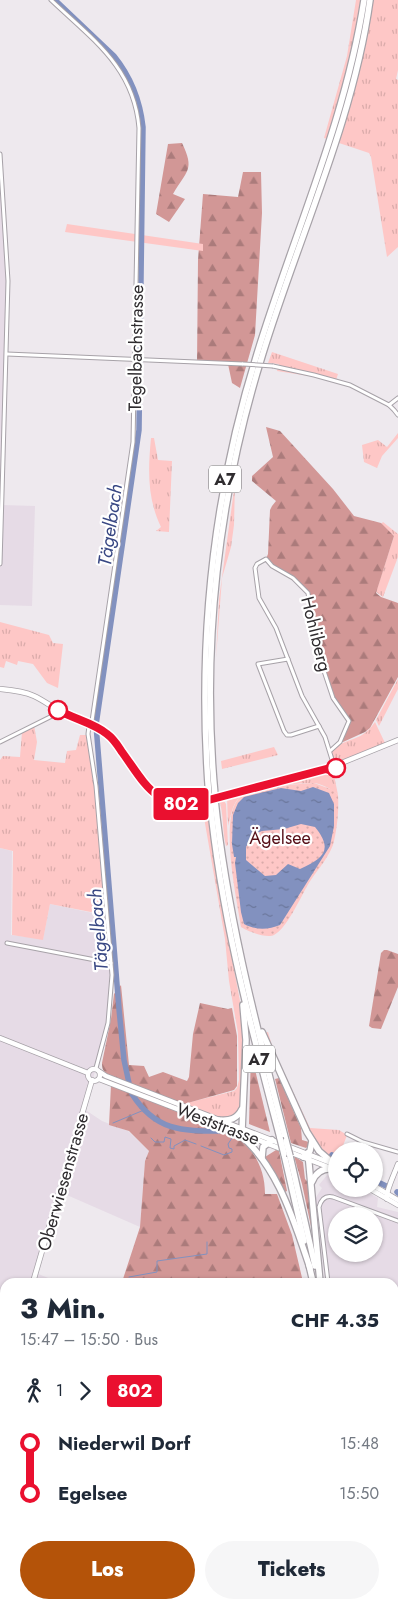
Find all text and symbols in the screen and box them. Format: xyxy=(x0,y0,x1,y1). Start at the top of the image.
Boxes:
street label: Tegelbachstrasse xyxy=(122,284,150,412)
road number: A7 xyxy=(209,466,241,492)
water label: Tägelbach xyxy=(91,482,129,568)
street label: Hohliberg xyxy=(294,594,338,674)
unlabelled marker xyxy=(48,700,68,720)
unlabelled marker xyxy=(326,758,346,778)
line badge: 802 xyxy=(152,788,210,820)
text: 802 xyxy=(163,791,199,817)
park label: Ägelsee xyxy=(249,825,311,851)
water label: Tägelbach xyxy=(81,888,115,972)
road number: A7 xyxy=(243,1046,275,1072)
street label: Weststrasse xyxy=(173,1096,263,1152)
street label: Oberwiesenstrasse xyxy=(31,1110,95,1254)
map controls xyxy=(328,1142,383,1262)
button: locate xyxy=(328,1142,383,1197)
button: layers xyxy=(328,1207,383,1262)
text: 3 Min. xyxy=(20,1288,106,1329)
text: CHF 4.35 xyxy=(291,1307,379,1334)
text: 15:47 – 15:50 · Bus xyxy=(20,1328,158,1351)
icon: walk xyxy=(20,1377,48,1405)
icon: forward xyxy=(71,1377,99,1405)
text: 802 xyxy=(117,1378,152,1404)
text: 1 xyxy=(56,1379,63,1402)
text: Niederwil Dorf xyxy=(58,1430,190,1457)
text: 15:48 xyxy=(340,1432,379,1455)
text: Egelsee xyxy=(58,1480,128,1507)
text: 15:50 xyxy=(339,1482,379,1505)
button: Los xyxy=(20,1541,195,1599)
button: Tickets xyxy=(205,1541,379,1599)

